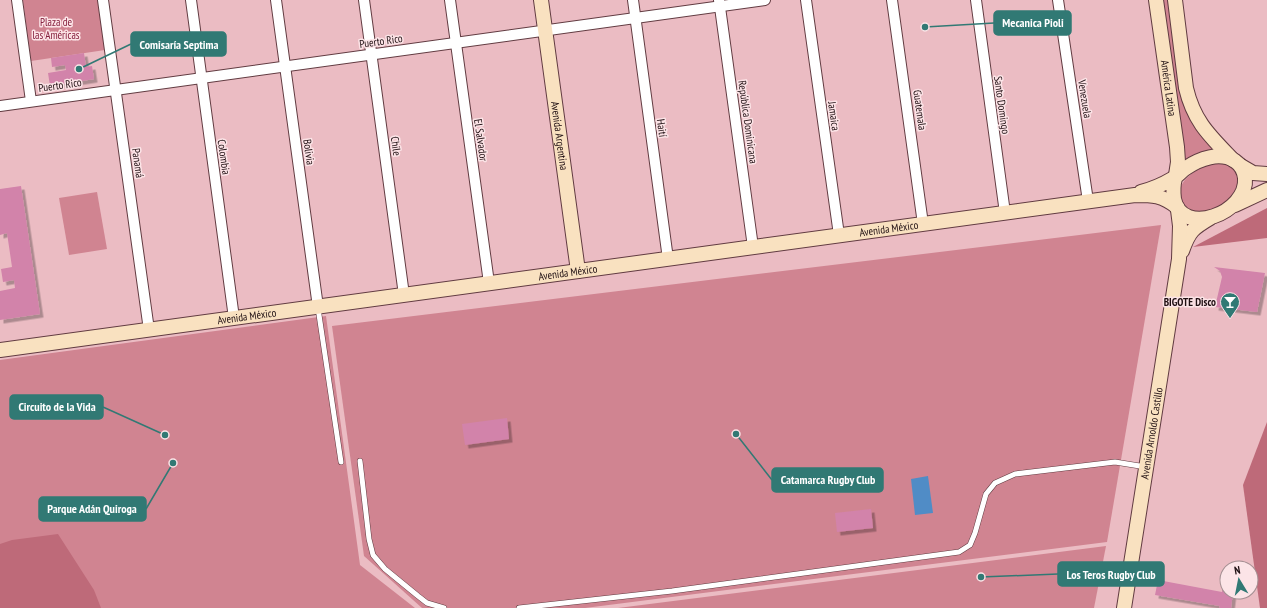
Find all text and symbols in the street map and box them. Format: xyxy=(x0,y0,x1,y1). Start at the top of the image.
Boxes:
callout: Mecanica Pioli xyxy=(994,11,1071,35)
park label: Plaza de las Américas xyxy=(32,15,80,42)
text: Mecanica Pioli xyxy=(1002,15,1064,30)
street label: Puerto Rico xyxy=(359,31,404,51)
callout: Comisaría Septima xyxy=(131,32,226,56)
text: Comisaría Septima xyxy=(140,37,218,52)
street label: América Latina xyxy=(1158,59,1180,117)
street label: Puerto Rico xyxy=(38,75,83,95)
street label: Santo Domingo xyxy=(991,75,1013,135)
street label: Venezuela xyxy=(1075,78,1095,119)
street label: República Dominicana xyxy=(735,79,761,165)
street label: Guatemala xyxy=(910,89,930,131)
street label: Jamaica xyxy=(825,100,843,131)
street label: Avenida Argentina xyxy=(548,101,571,171)
street label: El Salvador xyxy=(471,118,491,162)
street label: Haití xyxy=(654,118,670,139)
street label: Chile xyxy=(388,135,404,157)
street label: Colombia xyxy=(215,138,233,176)
street label: Bolivia xyxy=(300,138,318,166)
street label: Panamá xyxy=(129,147,147,179)
street label: Avenida México xyxy=(858,218,919,240)
street label: Avenida México xyxy=(537,261,598,283)
bar icon: BIGOTE Disco xyxy=(1219,291,1241,319)
place label: BIGOTE Disco xyxy=(1164,295,1216,309)
street label: Avenida México xyxy=(216,305,277,327)
street label: Avenida Arnoldo Castillo xyxy=(1137,386,1166,480)
callout: Circuito de la Vida xyxy=(10,395,103,419)
text: Circuito de la Vida xyxy=(18,399,96,414)
callout: Catamarca Rugby Club xyxy=(772,468,883,492)
text: Catamarca Rugby Club xyxy=(781,472,876,487)
callout: Parque Adán Quiroga xyxy=(39,497,146,521)
text: Parque Adán Quiroga xyxy=(47,501,137,516)
north arrow xyxy=(1219,560,1259,600)
callout: Los Teros Rugby Club xyxy=(1058,562,1164,586)
text: N xyxy=(1233,563,1241,578)
text: Los Teros Rugby Club xyxy=(1066,567,1156,582)

